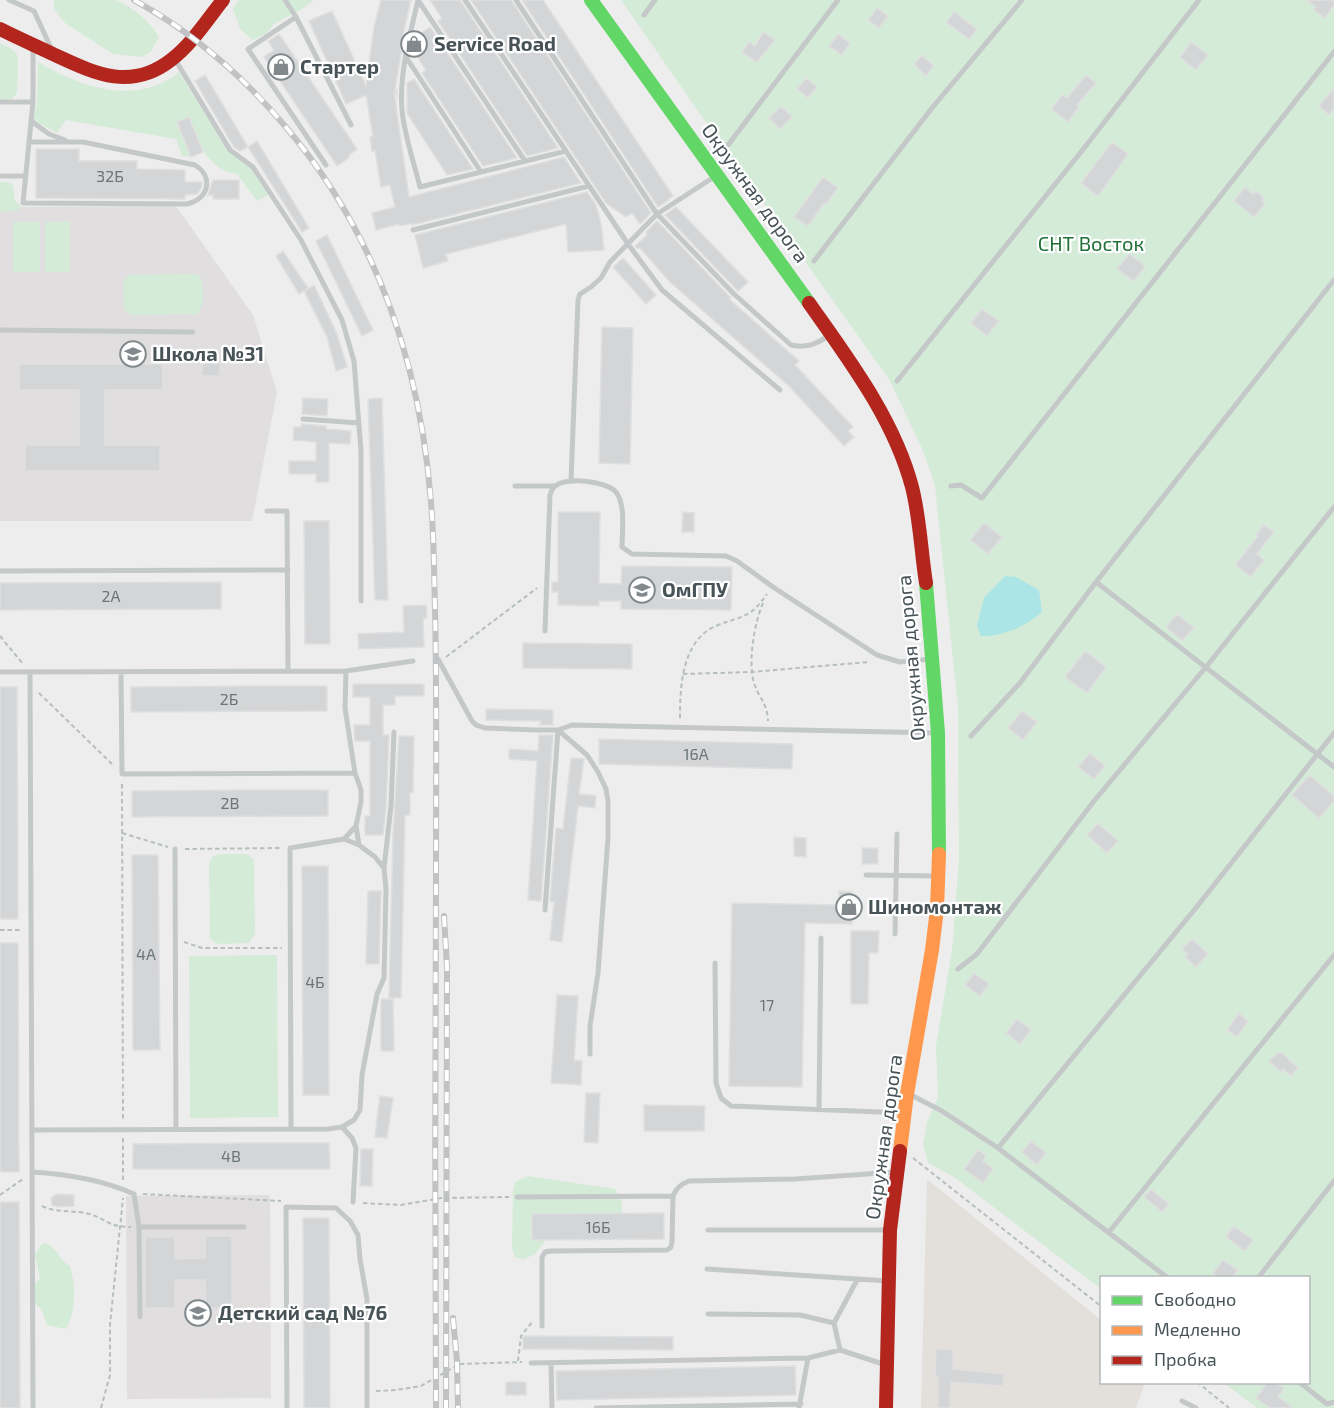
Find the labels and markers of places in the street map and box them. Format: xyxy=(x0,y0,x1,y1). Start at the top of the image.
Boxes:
shop icon: Service Road xyxy=(399,29,429,59)
place label: Service Road xyxy=(434,31,556,55)
shop icon: Стартер xyxy=(266,52,296,82)
place label: Стартер xyxy=(300,54,379,78)
school or university icon: Школа №31 xyxy=(118,339,148,369)
place label: Школа №31 xyxy=(152,341,264,365)
school or university icon: ОмГПУ xyxy=(627,575,657,605)
place label: ОмГПУ xyxy=(662,577,728,601)
shop icon: Шиномонтаж xyxy=(834,892,864,922)
place label: Шиномонтаж xyxy=(868,894,1002,918)
school or university icon: Детский сад №76 xyxy=(183,1298,213,1328)
place label: Детский сад №76 xyxy=(218,1300,387,1324)

